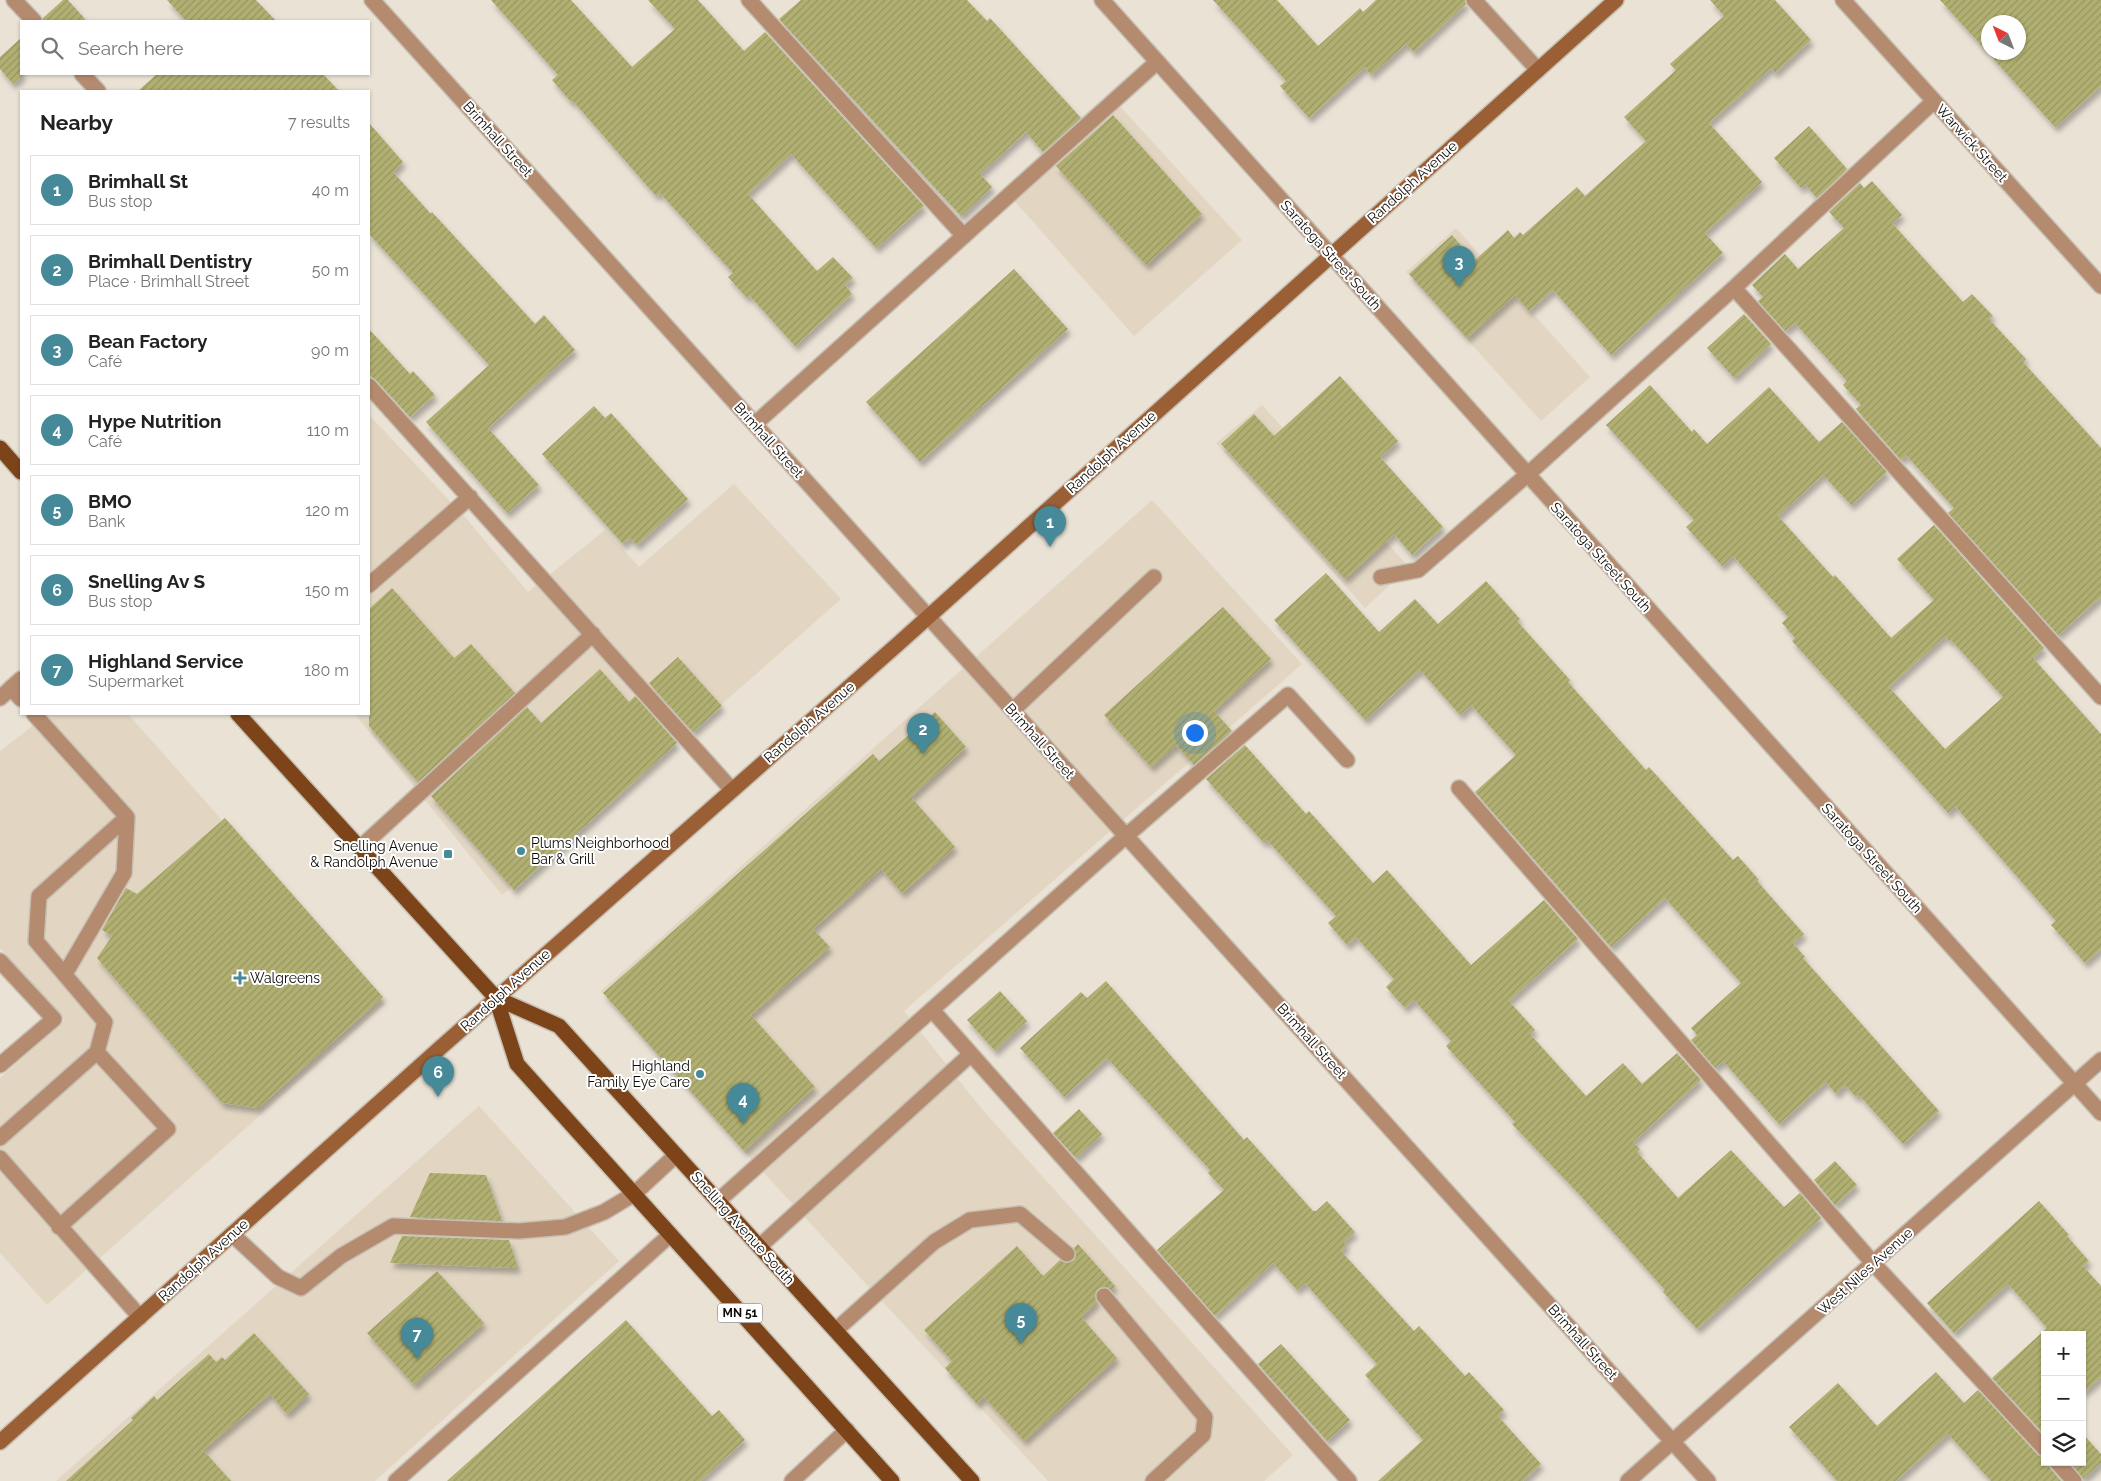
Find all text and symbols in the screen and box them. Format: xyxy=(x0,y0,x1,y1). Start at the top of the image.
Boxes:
north arrow xyxy=(1981,15,2026,60)
search box xyxy=(20,20,370,75)
icon: search xyxy=(38,34,66,62)
text: Search here xyxy=(78,37,184,59)
street label: Brimhall Street xyxy=(460,98,536,180)
street label: Warwick Street xyxy=(1933,101,2011,185)
text: Nearby xyxy=(40,110,113,135)
text: 7 results xyxy=(288,113,350,132)
street label: Randolph Avenue xyxy=(1364,138,1460,226)
text: Brimhall St xyxy=(88,170,188,192)
text: 1 xyxy=(53,181,61,200)
text: 40 m xyxy=(312,181,349,200)
text: Bus stop xyxy=(88,192,152,211)
street label: Saratoga Street South xyxy=(1278,197,1384,313)
pin: 3 xyxy=(1443,246,1475,287)
text: Brimhall Dentistry xyxy=(88,250,252,272)
text: 2 xyxy=(52,261,62,280)
text: 50 m xyxy=(312,261,349,280)
text: Place · Brimhall Street xyxy=(88,272,249,291)
text: Bean Factory xyxy=(88,330,207,352)
text: 3 xyxy=(53,341,61,360)
text: 90 m xyxy=(311,341,349,360)
text: Café xyxy=(88,352,122,371)
street label: Brimhall Street xyxy=(731,399,807,481)
street label: Randolph Avenue xyxy=(1063,408,1159,496)
text: Hype Nutrition xyxy=(88,410,221,432)
text: 4 xyxy=(52,421,62,440)
text: 110 m xyxy=(307,421,349,440)
text: Café xyxy=(88,432,122,451)
text: BMO xyxy=(88,490,132,512)
street label: Saratoga Street South xyxy=(1548,499,1654,615)
text: 5 xyxy=(53,501,61,520)
text: 120 m xyxy=(305,501,349,520)
pin: 1 xyxy=(1034,506,1066,547)
text: Bank xyxy=(88,512,125,531)
text: Snelling Av S xyxy=(88,570,205,592)
text: 6 xyxy=(52,581,62,600)
text: 150 m xyxy=(305,581,349,600)
text: Bus stop xyxy=(88,592,152,611)
text: Highland Service xyxy=(88,650,243,672)
text: 7 xyxy=(53,661,61,680)
text: 180 m xyxy=(304,661,349,680)
text: Supermarket xyxy=(88,672,184,691)
street label: Randolph Avenue xyxy=(760,678,858,766)
street label: Brimhall Street xyxy=(1002,700,1078,782)
pin: 2 xyxy=(907,713,939,754)
your location xyxy=(1182,720,1208,746)
street label: Saratoga Street South xyxy=(1819,800,1925,916)
place label: Plums Neighborhood Bar & Grill xyxy=(531,835,669,867)
place label: Snelling Avenue & Randolph Avenue xyxy=(310,838,438,870)
marker: Plums Neighborhood Bar & Grill xyxy=(515,845,527,857)
marker: Snelling Avenue & Randolph Avenue xyxy=(442,848,454,860)
street label: Randolph Avenue xyxy=(457,946,553,1034)
place label: Walgreens xyxy=(250,970,320,986)
marker: Walgreens xyxy=(234,972,246,984)
street label: Brimhall Street xyxy=(1274,1000,1350,1082)
pin: 6 xyxy=(422,1056,454,1097)
place label: Highland Family Eye Care xyxy=(587,1058,690,1090)
marker: Highland Family Eye Care xyxy=(694,1068,706,1080)
pin: 4 xyxy=(727,1083,759,1124)
street label: Snelling Avenue South xyxy=(688,1168,798,1288)
street label: Randolph Avenue xyxy=(155,1216,251,1304)
street label: West Niles Avenue xyxy=(1814,1224,1916,1318)
street label: Brimhall Street xyxy=(1545,1301,1621,1383)
pin: 5 xyxy=(1005,1303,1037,1344)
road number: MN 51 xyxy=(718,1304,762,1322)
pin: 7 xyxy=(401,1318,433,1359)
map controls xyxy=(2041,1331,2086,1466)
button: + xyxy=(2041,1331,2086,1376)
button: − xyxy=(2041,1376,2086,1421)
button: layers xyxy=(2041,1421,2086,1466)

